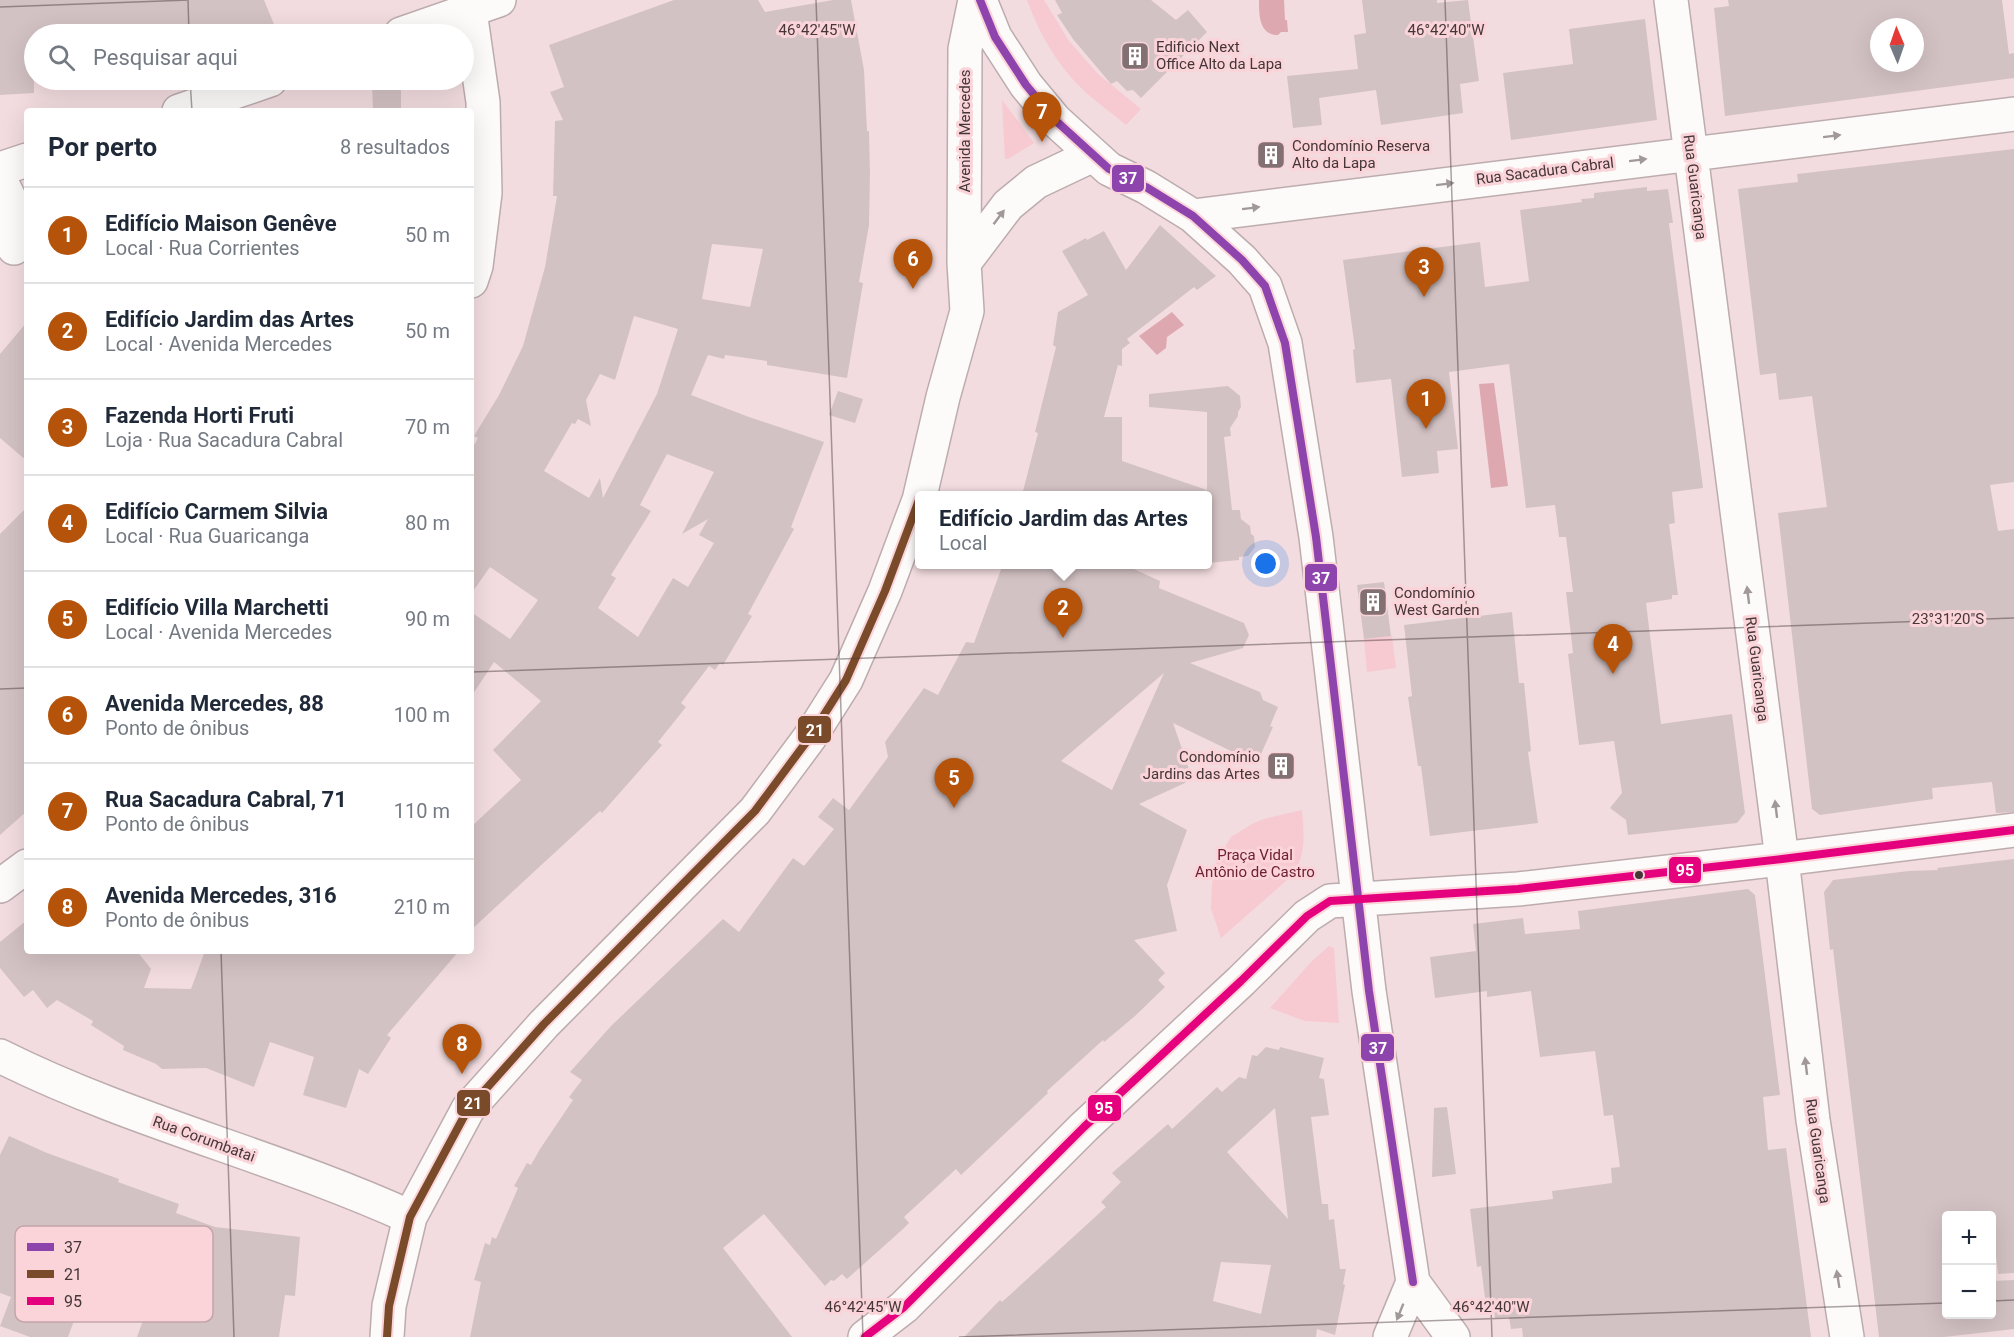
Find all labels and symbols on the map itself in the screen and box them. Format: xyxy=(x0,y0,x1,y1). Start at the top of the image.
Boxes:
north arrow xyxy=(1870,18,1924,72)
text: 46°42'45"W xyxy=(779,21,855,39)
text: 46°42'40"W xyxy=(1408,21,1484,39)
place label: Edificio Next Office Alto da Lapa xyxy=(1156,38,1282,73)
building icon: Edificio Next Office Alto da Lapa xyxy=(1119,40,1151,72)
street label: Avenida Mercedes xyxy=(956,70,974,192)
pin: 7 xyxy=(1022,92,1062,142)
one-way arrow xyxy=(1822,132,1841,141)
street label: Rua Guaricanga xyxy=(1680,133,1710,241)
place label: Condomínio Reserva Alto da Lapa xyxy=(1292,137,1430,172)
building icon: Condomínio Reserva Alto da Lapa xyxy=(1255,139,1287,171)
street label: Rua Sacadura Cabral xyxy=(1475,154,1615,188)
one-way arrow xyxy=(1629,155,1648,165)
line badge: 37 xyxy=(1111,164,1145,193)
text: 37 xyxy=(1119,169,1137,188)
one-way arrow xyxy=(1435,179,1454,189)
one-way arrow xyxy=(1242,204,1261,213)
one-way arrow xyxy=(993,209,1005,224)
pin: 6 xyxy=(894,240,932,289)
pin: 3 xyxy=(1404,248,1444,297)
pin: 1 xyxy=(1406,380,1446,429)
your location xyxy=(1251,549,1280,578)
line badge: 37 xyxy=(1304,563,1338,592)
text: 37 xyxy=(1312,569,1330,588)
place label: Condomínio West Garden xyxy=(1394,584,1479,619)
building icon: Condomínio West Garden xyxy=(1357,586,1389,618)
one-way arrow xyxy=(1743,586,1753,605)
pin: 2 xyxy=(1044,588,1082,638)
text: 23°31'20"S xyxy=(1912,610,1984,628)
street label: Rua Guaricanga xyxy=(1742,615,1772,723)
pin: 4 xyxy=(1594,624,1632,674)
line badge: 21 xyxy=(797,715,832,744)
text: 21 xyxy=(806,721,824,740)
place label: Condomínio Jardins das Artes xyxy=(1143,748,1260,783)
building icon: Condomínio Jardins das Artes xyxy=(1265,750,1297,782)
pin: 5 xyxy=(934,758,974,808)
one-way arrow xyxy=(1771,800,1781,819)
park label: Praça Vidal Antônio de Castro xyxy=(1195,846,1315,881)
line badge: 95 xyxy=(1668,856,1702,884)
text: 95 xyxy=(1676,861,1694,880)
unlabelled marker xyxy=(1633,869,1645,881)
pin: 8 xyxy=(442,1024,482,1074)
line badge: 37 xyxy=(1360,1033,1395,1062)
text: 37 xyxy=(1369,1039,1387,1058)
one-way arrow xyxy=(1802,1056,1811,1075)
line badge: 21 xyxy=(456,1089,491,1117)
text: 21 xyxy=(464,1094,482,1113)
line badge: 95 xyxy=(1087,1094,1122,1122)
street label: Rua Guaricanga xyxy=(1802,1097,1834,1205)
text: 95 xyxy=(1095,1099,1113,1118)
street label: Rua Corumbatai xyxy=(150,1112,258,1166)
legend xyxy=(15,1226,213,1322)
text: 37 xyxy=(64,1238,82,1257)
text: 21 xyxy=(64,1265,82,1284)
one-way arrow xyxy=(1833,1270,1842,1289)
text: 95 xyxy=(64,1292,82,1311)
text: 46°42'45"W xyxy=(825,1298,901,1316)
text: 46°42'40"W xyxy=(1453,1298,1529,1316)
one-way arrow xyxy=(1395,1303,1405,1321)

